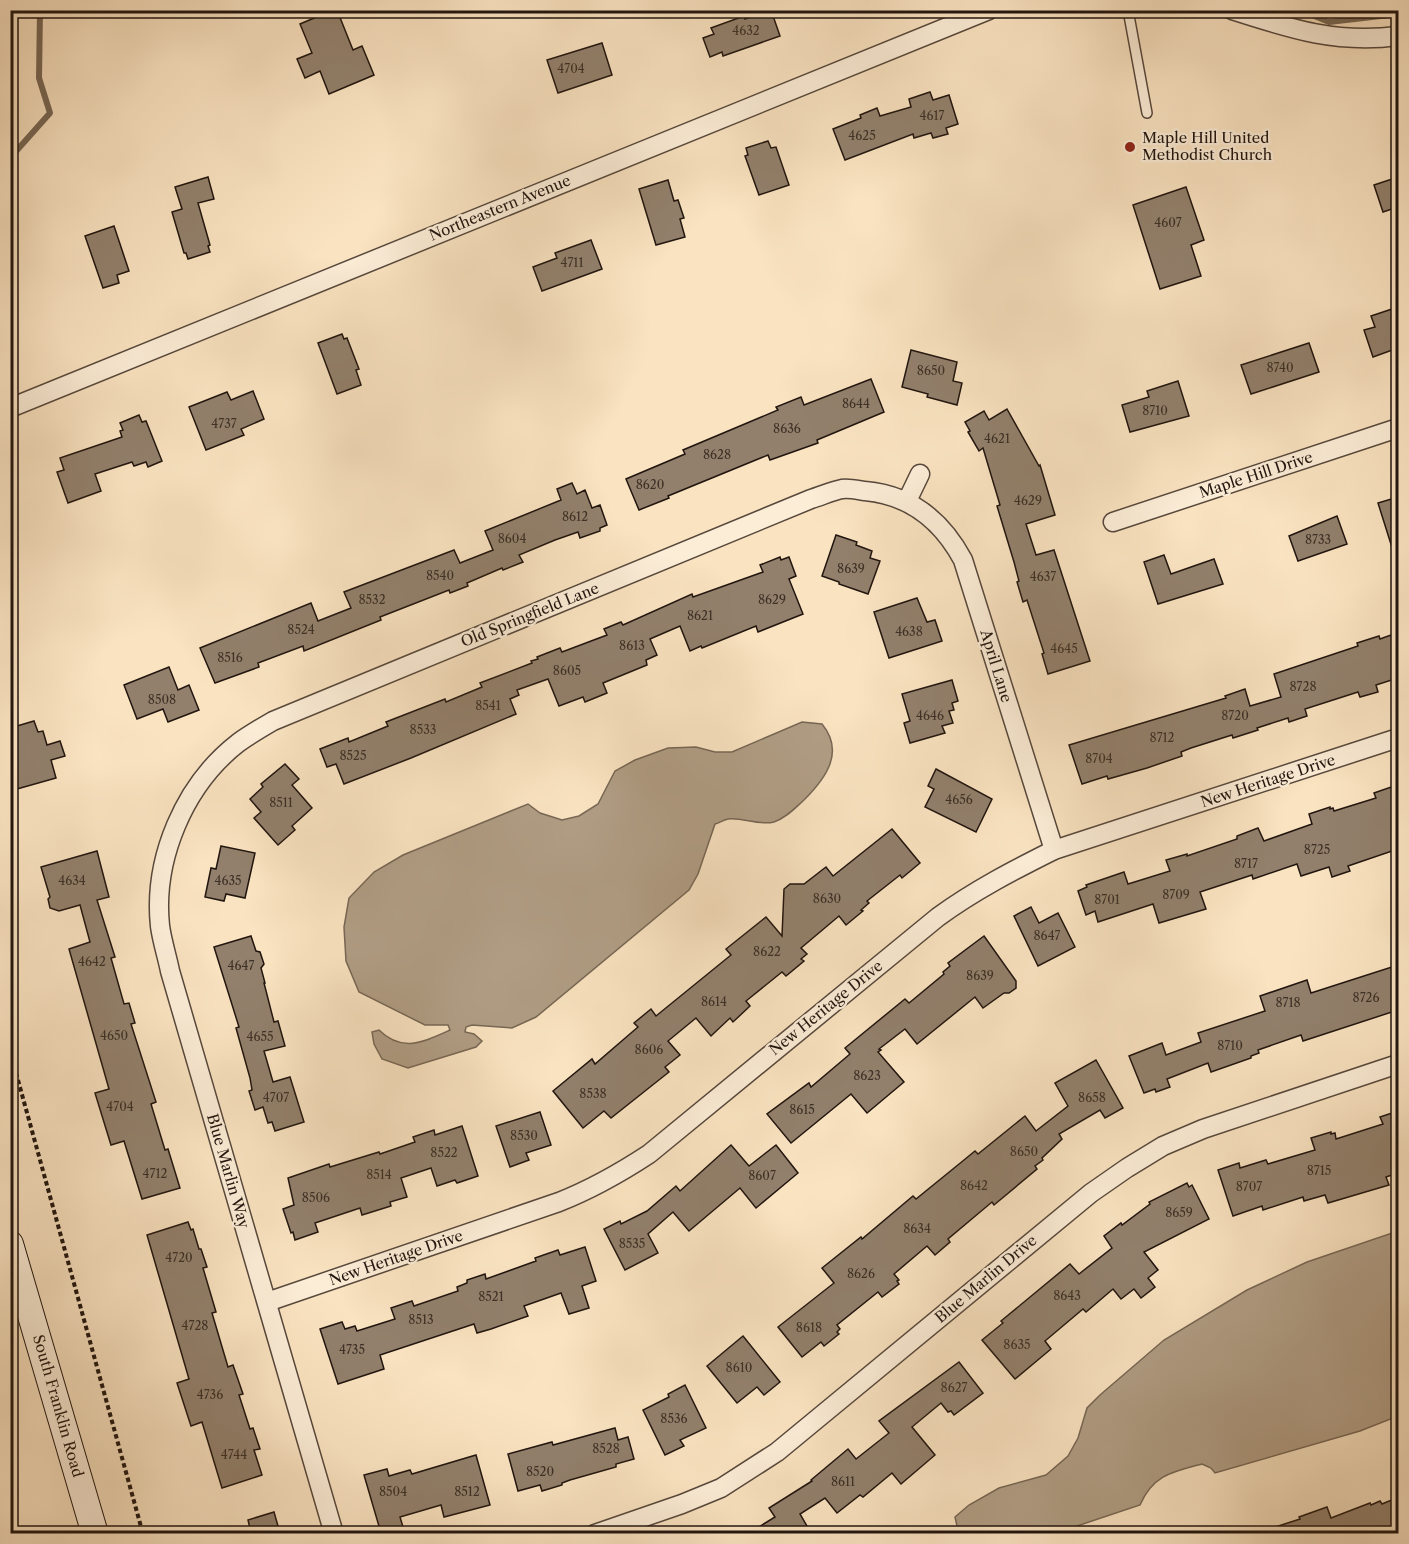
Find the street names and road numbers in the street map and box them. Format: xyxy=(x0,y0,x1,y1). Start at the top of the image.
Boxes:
street label: Northeastern Avenue xyxy=(426,170,573,245)
street label: Maple Hill Drive xyxy=(1197,447,1315,502)
street label: Old Springfield Lane xyxy=(458,578,602,651)
street label: April Lane xyxy=(976,626,1017,705)
street label: New Heritage Drive xyxy=(1198,750,1338,811)
street label: New Heritage Drive xyxy=(765,956,886,1059)
street label: Blue Marlin Way xyxy=(203,1111,254,1231)
street label: New Heritage Drive xyxy=(326,1226,465,1289)
street label: Blue Marlin Drive xyxy=(931,1230,1040,1327)
street label: South Franklin Road xyxy=(29,1332,88,1479)

